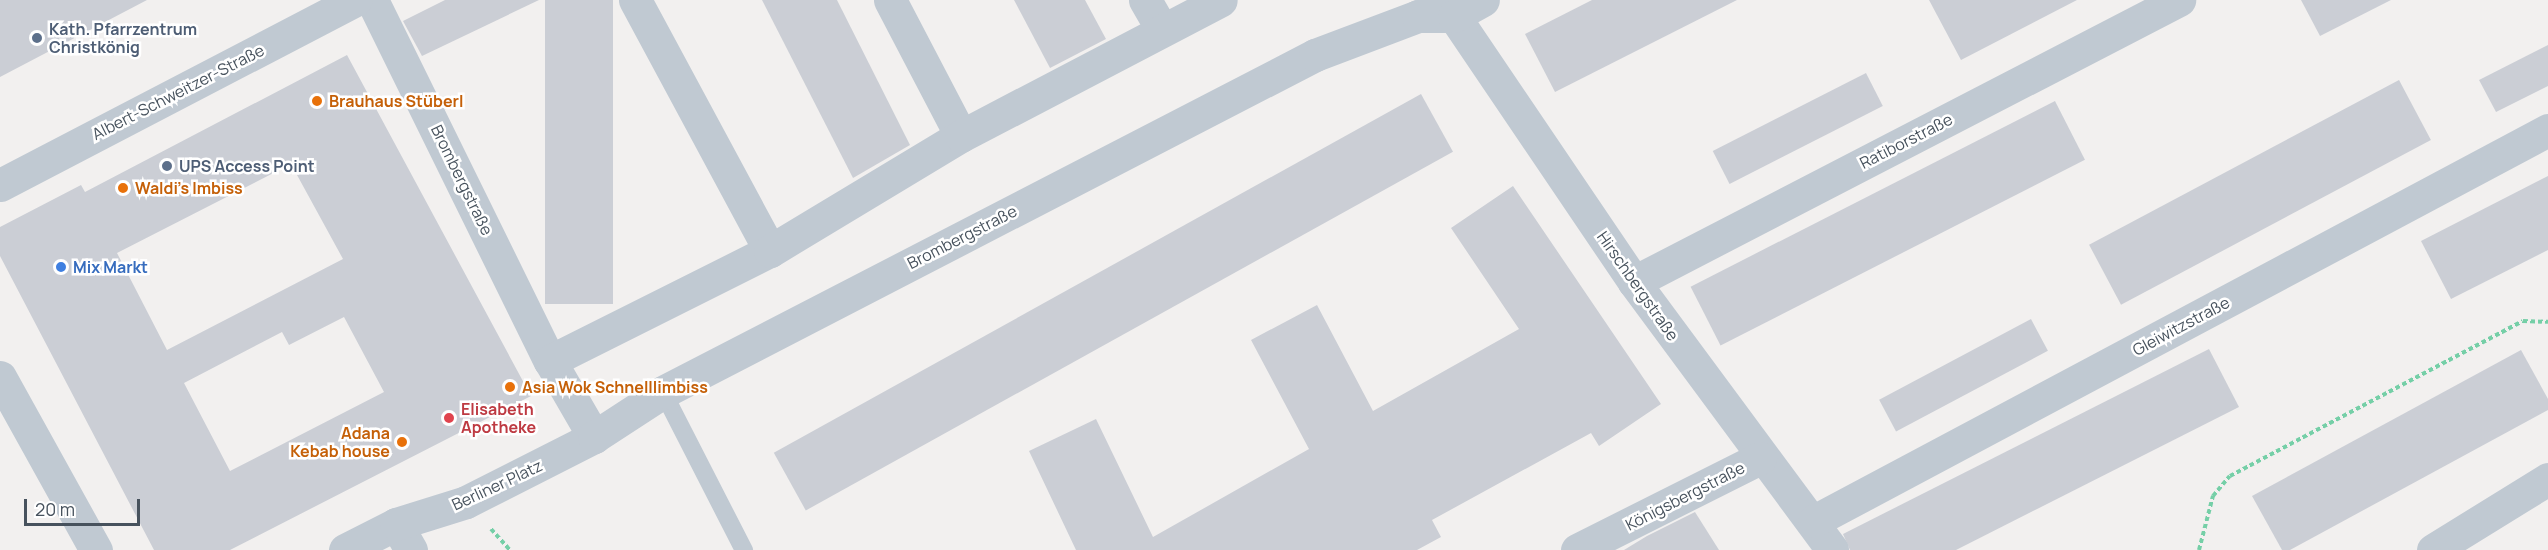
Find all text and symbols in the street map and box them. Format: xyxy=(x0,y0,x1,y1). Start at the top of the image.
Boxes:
place label: Kath. Pfarrzentrum Christkönig xyxy=(49,19,197,57)
marker: Kath. Pfarrzentrum Christkönig xyxy=(30,31,44,45)
street label: Albert-Schweitzer-Straße xyxy=(89,40,267,144)
place label: Brauhaus Stüberl xyxy=(329,91,463,111)
marker: Brauhaus Stüberl xyxy=(310,94,324,108)
street label: Ratiborstraße xyxy=(1856,109,1956,173)
street label: Brombergstraße xyxy=(427,122,497,238)
place label: UPS Access Point xyxy=(179,156,315,176)
marker: UPS Access Point xyxy=(160,159,174,173)
place label: Waldi's Imbiss xyxy=(135,178,242,198)
marker: Waldi's Imbiss xyxy=(116,181,130,195)
street label: Brombergstraße xyxy=(904,201,1020,273)
street label: Hirschbergstraße xyxy=(1593,228,1683,344)
place label: Mix Markt xyxy=(73,257,148,277)
marker: Mix Markt xyxy=(54,260,68,274)
street label: Gleiwitzstraße xyxy=(2129,292,2233,360)
place label: Asia Wok Schnelllimbiss xyxy=(522,377,708,397)
marker: Asia Wok Schnelllimbiss xyxy=(503,380,517,394)
place label: Elisabeth Apotheke xyxy=(461,399,536,437)
marker: Elisabeth Apotheke xyxy=(442,411,456,425)
place label: Adana Kebab house xyxy=(290,423,390,461)
marker: Adana Kebab house xyxy=(395,435,409,449)
street label: Berliner Platz xyxy=(449,456,545,514)
street label: Königsbergstraße xyxy=(1622,458,1748,534)
scale bar xyxy=(27,487,142,525)
text: 20 m xyxy=(35,497,75,521)

